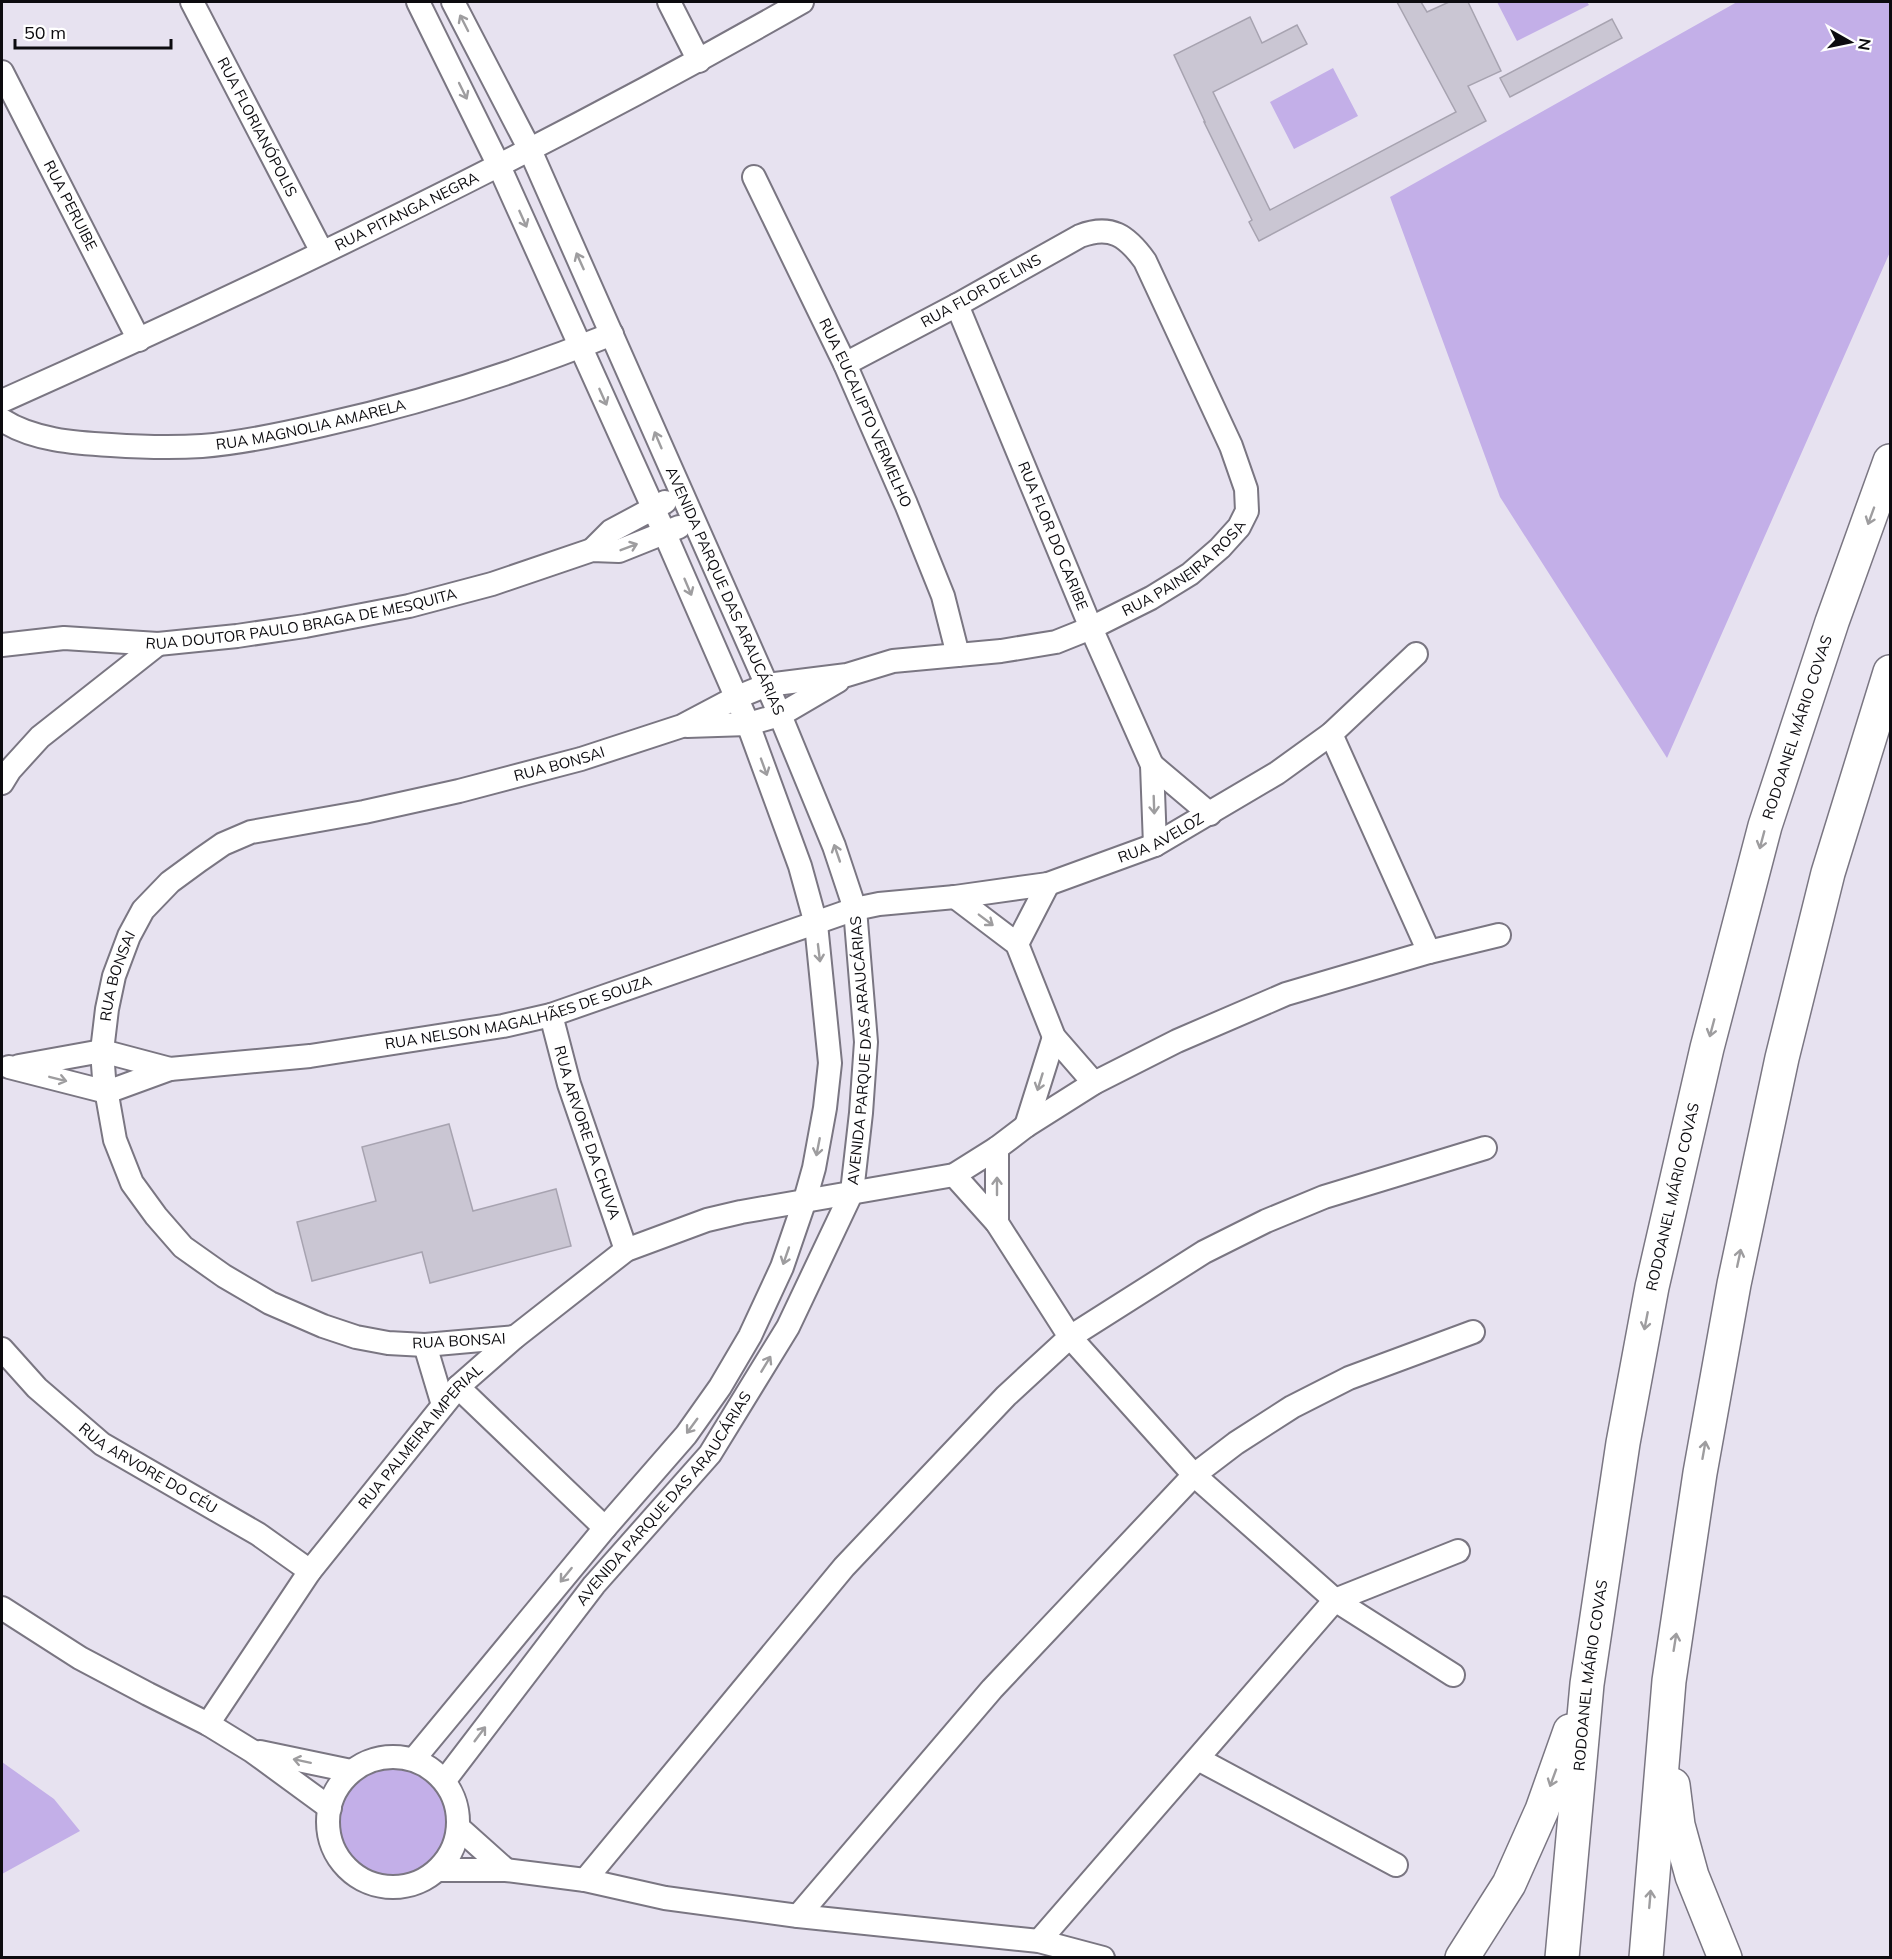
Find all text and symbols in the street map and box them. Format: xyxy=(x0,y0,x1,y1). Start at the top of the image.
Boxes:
scale bar xyxy=(15,12,171,50)
north arrow xyxy=(1820,12,1880,72)
one-way arrow xyxy=(458,15,470,33)
text: 50 m xyxy=(24,21,66,44)
text: N xyxy=(1854,37,1876,52)
street label: RUA FLORIANÓPOLIS xyxy=(213,54,302,200)
one-way arrow xyxy=(458,82,469,100)
street label: RUA PERUIBE xyxy=(40,157,102,254)
street label: RUA PITANGA NEGRA xyxy=(331,167,482,255)
one-way arrow xyxy=(518,210,530,228)
street label: RUA FLOR DE LINS xyxy=(917,250,1044,332)
one-way arrow xyxy=(574,253,585,271)
street label: RUA EUCALIPTO VERMELHO xyxy=(815,315,916,510)
one-way arrow xyxy=(598,387,609,406)
street label: RUA MAGNOLIA AMARELA xyxy=(215,395,408,454)
one-way arrow xyxy=(652,431,663,450)
street label: RUA FLOR DO CARIBE xyxy=(1014,459,1093,613)
street label: AVENIDA PARQUE DAS ARAUCÁRIAS xyxy=(662,464,789,718)
one-way arrow xyxy=(1864,506,1875,524)
street label: RUA PAINEIRA ROSA xyxy=(1118,517,1250,620)
one-way arrow xyxy=(619,541,638,552)
one-way arrow xyxy=(683,578,694,596)
street label: RUA DOUTOR PAULO BRAGA DE MESQUITA xyxy=(145,584,459,653)
street label: RODOANEL MÁRIO COVAS xyxy=(1758,633,1836,822)
street label: RUA BONSAI xyxy=(512,742,607,785)
one-way arrow xyxy=(759,757,770,776)
one-way arrow xyxy=(1148,795,1159,815)
street label: RUA AVELOZ xyxy=(1115,808,1207,867)
one-way arrow xyxy=(1756,830,1767,849)
one-way arrow xyxy=(830,844,841,863)
one-way arrow xyxy=(978,914,994,926)
street label: AVENIDA PARQUE DAS ARAUCÁRIAS xyxy=(843,915,875,1186)
street label: RUA BONSAI xyxy=(96,927,139,1022)
one-way arrow xyxy=(814,943,825,963)
street label: RUA NELSON MAGALHÃES DE SOUZA xyxy=(384,971,654,1053)
one-way arrow xyxy=(1706,1018,1717,1037)
street label: RUA ARVORE DA CHUVA xyxy=(550,1044,625,1222)
one-way arrow xyxy=(1034,1072,1045,1091)
one-way arrow xyxy=(48,1074,67,1086)
street label: RODOANEL MÁRIO COVAS xyxy=(1641,1101,1703,1293)
one-way arrow xyxy=(812,1136,823,1156)
one-way arrow xyxy=(991,1176,1003,1196)
one-way arrow xyxy=(779,1246,790,1264)
one-way arrow xyxy=(1734,1249,1746,1268)
one-way arrow xyxy=(1640,1310,1651,1330)
street label: RUA BONSAI xyxy=(412,1329,506,1352)
one-way arrow xyxy=(761,1356,773,1373)
street label: RUA PALMEIRA IMPERIAL xyxy=(354,1360,486,1513)
street label: AVENIDA PARQUE DAS ARAUCÁRIAS xyxy=(572,1388,755,1609)
one-way arrow xyxy=(686,1417,698,1433)
street label: RUA ARVORE DO CÉU xyxy=(75,1418,221,1517)
one-way arrow xyxy=(1699,1440,1710,1460)
one-way arrow xyxy=(560,1566,573,1582)
street label: RODOANEL MÁRIO COVAS xyxy=(1569,1578,1611,1772)
one-way arrow xyxy=(1669,1633,1680,1653)
one-way arrow xyxy=(474,1726,487,1742)
one-way arrow xyxy=(292,1755,312,1766)
one-way arrow xyxy=(1547,1769,1558,1787)
one-way arrow xyxy=(1645,1890,1656,1910)

